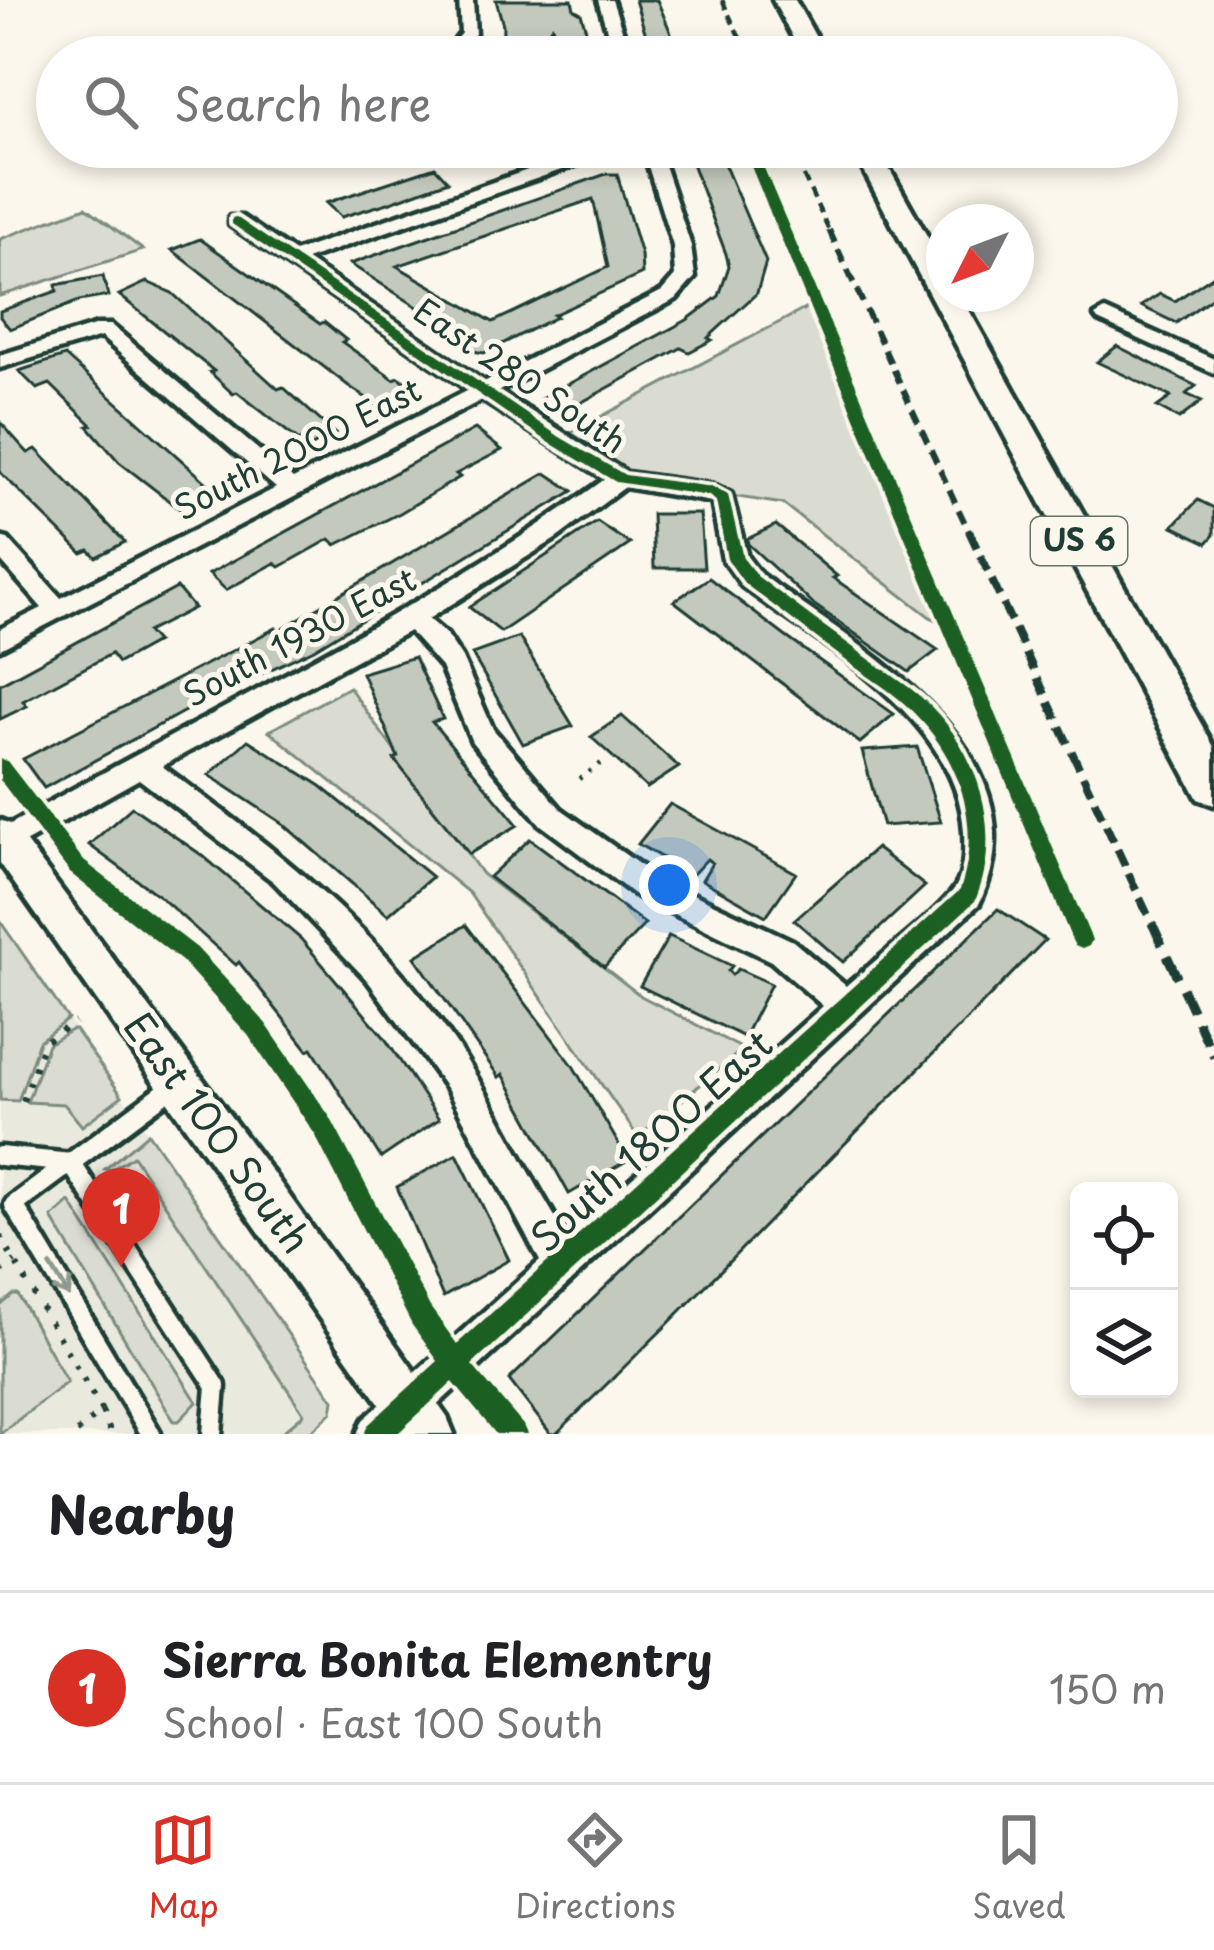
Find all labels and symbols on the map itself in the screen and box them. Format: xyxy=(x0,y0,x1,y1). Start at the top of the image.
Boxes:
north arrow xyxy=(926,204,1034,312)
street label: East 280 South xyxy=(405,284,638,464)
street label: South 2000 East xyxy=(165,363,429,531)
road number: US 6 xyxy=(1031,517,1127,565)
street label: South 1930 East xyxy=(174,553,424,718)
your location xyxy=(639,855,699,915)
street label: East 100 South xyxy=(113,1003,321,1263)
street label: South 1800 East xyxy=(516,1014,784,1264)
pin: 1 xyxy=(82,1168,160,1267)
one-way arrow xyxy=(48,1263,72,1297)

